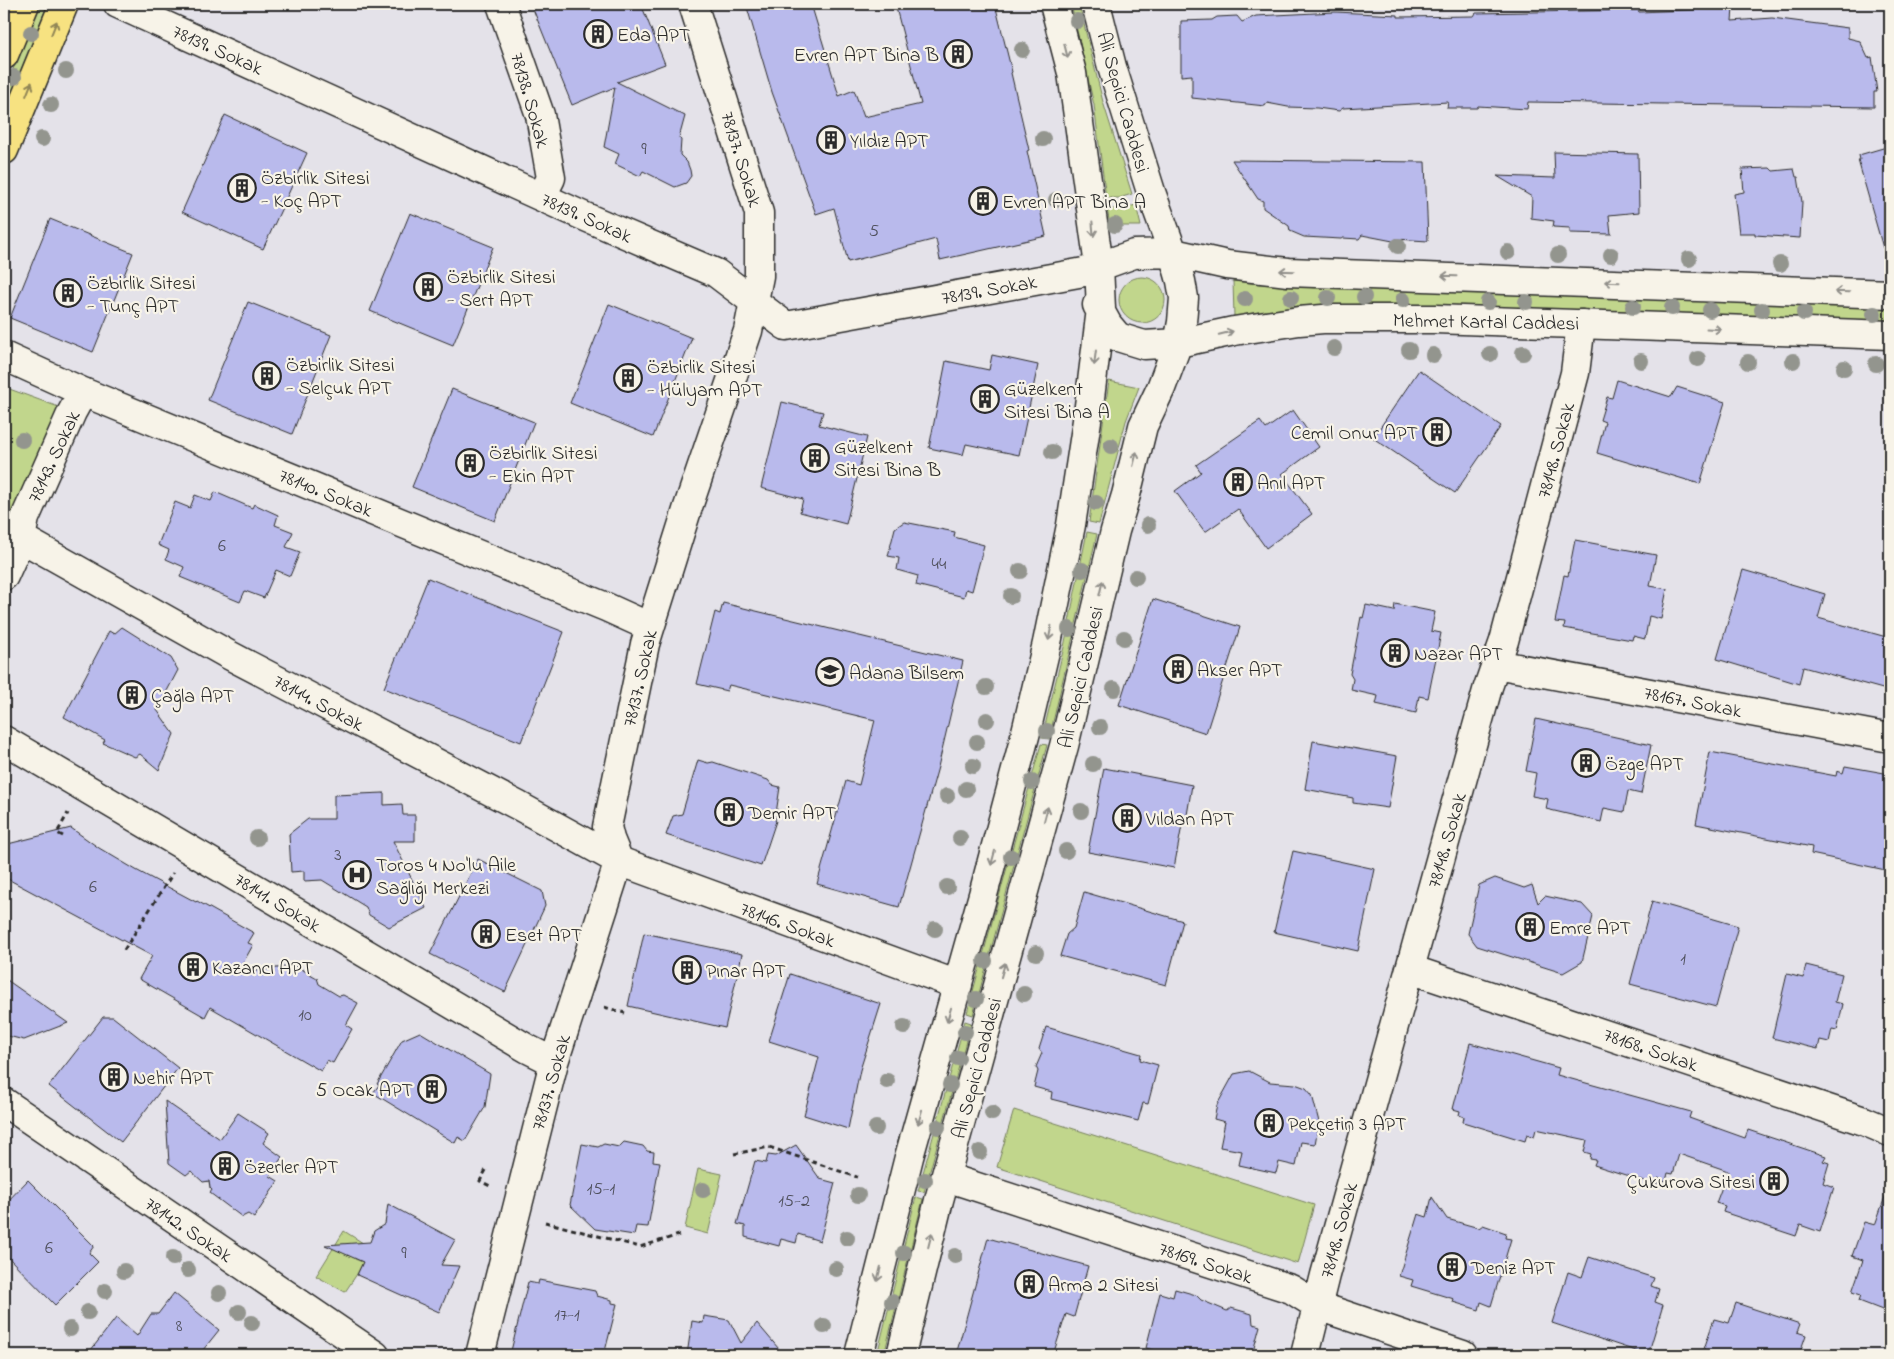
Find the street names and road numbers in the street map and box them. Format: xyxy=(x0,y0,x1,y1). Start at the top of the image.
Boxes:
street label: 78139. Sokak xyxy=(167,18,267,84)
street label: Ali Sepici Caddesi xyxy=(1088,29,1156,176)
street label: 78138. Sokak xyxy=(501,50,556,152)
street label: 78137. Sokak xyxy=(711,108,768,211)
street label: 78139. Sokak xyxy=(536,186,636,252)
street label: 78139. Sokak xyxy=(939,269,1040,314)
street label: Mehmet Kartal Caddesi xyxy=(1393,307,1579,340)
street label: 78148. Sokak xyxy=(1531,399,1584,502)
street label: 78143. Sokak xyxy=(21,406,89,508)
street label: 78140. Sokak xyxy=(274,462,377,526)
street label: Ali Sepici Caddesi xyxy=(1052,604,1113,751)
street label: 78137. Sokak xyxy=(616,627,667,730)
street label: 78144. Sokak xyxy=(267,668,368,740)
street label: 78167. Sokak xyxy=(1641,680,1744,727)
street label: 78148. Sokak xyxy=(1421,789,1476,892)
street label: 78141. Sokak xyxy=(228,867,326,942)
street label: 78146. Sokak xyxy=(736,896,839,957)
street label: Ali Sepici Caddesi xyxy=(946,995,1011,1142)
street label: 78168. Sokak xyxy=(1599,1022,1702,1081)
street label: 78137. Sokak xyxy=(525,1031,580,1134)
street label: 78148. Sokak xyxy=(1314,1179,1367,1282)
street label: 78142. Sokak xyxy=(138,1191,237,1271)
street label: 78169. Sokak xyxy=(1155,1236,1256,1293)

